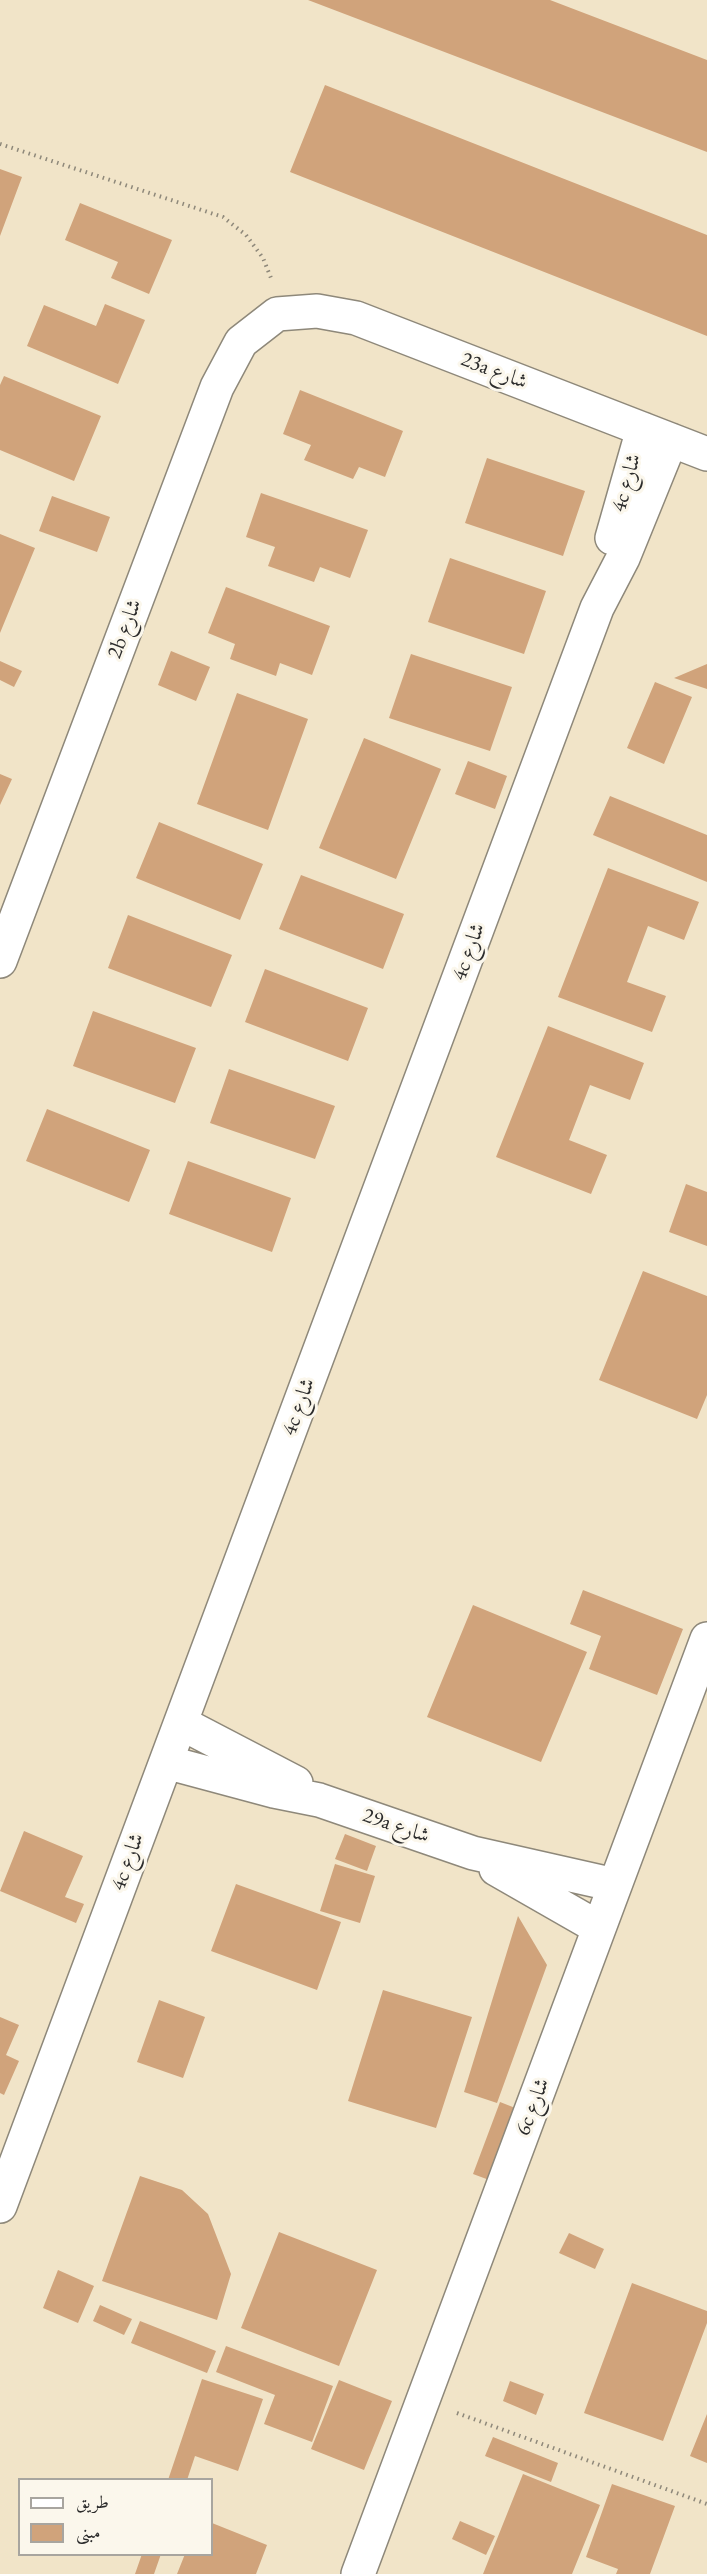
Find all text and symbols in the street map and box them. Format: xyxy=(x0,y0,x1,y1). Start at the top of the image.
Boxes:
street label: 23a شارع xyxy=(457,347,531,395)
street label: 4c شارع xyxy=(607,451,647,515)
street label: 2b شارع xyxy=(102,596,148,662)
street label: 4c شارع xyxy=(447,920,491,984)
street label: 4c شارع xyxy=(277,1375,321,1439)
street label: 29a شارع xyxy=(359,1803,433,1849)
street label: 4c شارع xyxy=(106,1830,150,1894)
street label: 6c شارع xyxy=(511,2075,555,2139)
legend xyxy=(18,2478,213,2556)
text: طريق xyxy=(76,2490,109,2513)
text: مبنى xyxy=(76,2520,101,2543)

